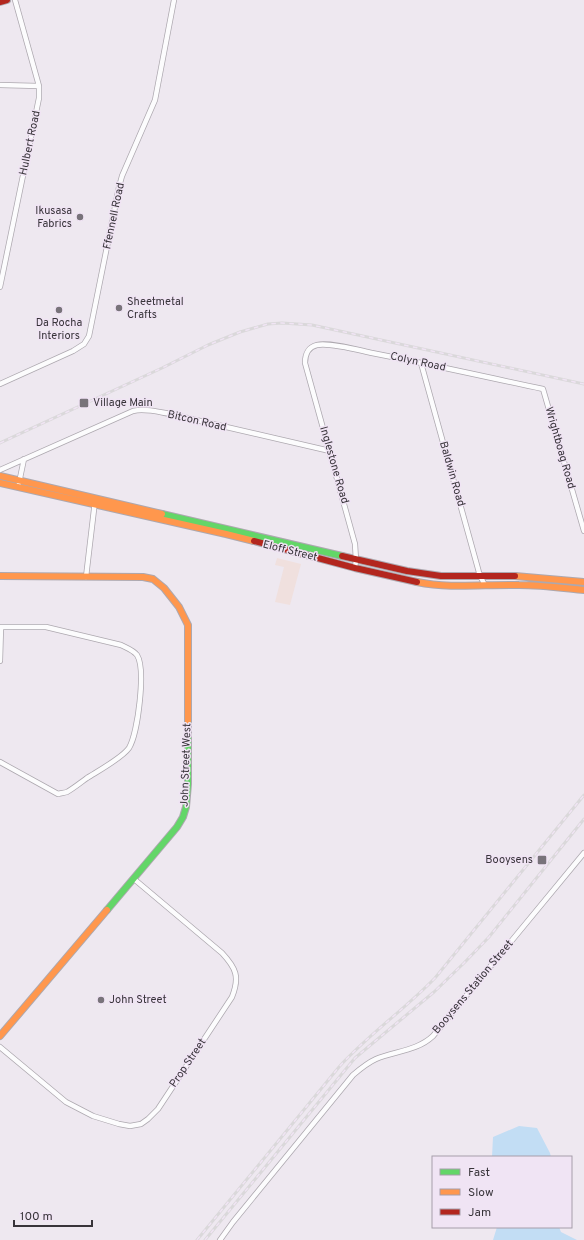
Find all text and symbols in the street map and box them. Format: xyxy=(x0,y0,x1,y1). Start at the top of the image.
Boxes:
street label: Hulbert Road xyxy=(16,109,44,177)
street label: Ffennell Road xyxy=(100,181,128,251)
place label: Ikusasa Fabrics xyxy=(35,204,72,231)
marker: Ikusasa Fabrics xyxy=(75,212,85,222)
place label: Sheetmetal Crafts xyxy=(127,295,184,322)
marker: Sheetmetal Crafts xyxy=(114,303,124,313)
marker: Da Rocha Interiors xyxy=(54,305,64,315)
place label: Da Rocha Interiors xyxy=(36,316,82,343)
street label: Colyn Road xyxy=(389,349,447,375)
place label: Village Main xyxy=(93,396,153,410)
marker: Village Main xyxy=(78,397,90,409)
street label: Wrightboag Road xyxy=(542,405,578,491)
street label: Bitcon Road xyxy=(166,407,228,435)
street label: Inglestone Road xyxy=(316,425,352,505)
street label: Baldwin Road xyxy=(436,440,468,508)
street label: Eloff Street xyxy=(261,537,319,565)
street label: John Street West xyxy=(178,723,194,807)
place label: Booysens xyxy=(485,853,533,867)
marker: Booysens xyxy=(536,854,548,866)
street label: Booysens Station Street xyxy=(430,937,516,1037)
place label: John Street xyxy=(109,993,167,1007)
marker: John Street xyxy=(96,995,106,1005)
street label: Prop Street xyxy=(167,1036,209,1090)
legend xyxy=(432,1156,572,1228)
text: Fast xyxy=(468,1165,490,1181)
text: Slow xyxy=(468,1185,494,1201)
scale bar xyxy=(14,1202,92,1228)
text: Jam xyxy=(468,1205,491,1221)
text: 100 m xyxy=(20,1209,53,1225)

